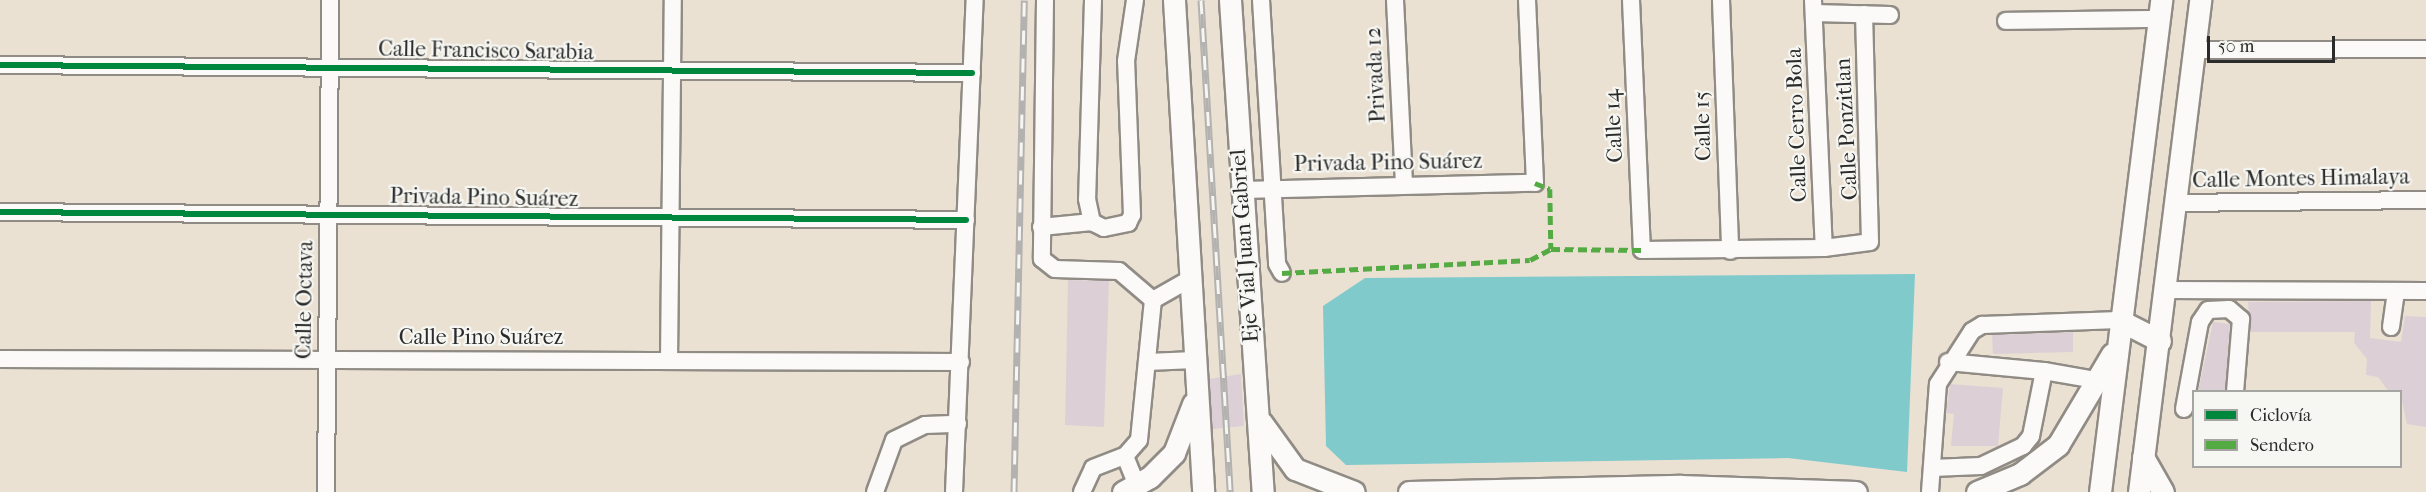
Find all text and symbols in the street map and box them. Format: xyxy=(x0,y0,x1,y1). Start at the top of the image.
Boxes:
scale bar xyxy=(2210,24,2338,62)
street label: Privada 12 xyxy=(1360,26,1392,124)
street label: Calle Francisco Sarabia xyxy=(378,36,594,66)
text: 50 m xyxy=(2218,36,2254,57)
street label: Calle Cerro Bola xyxy=(1781,47,1813,203)
street label: Calle Ponzitlan xyxy=(1830,57,1864,201)
street label: Calle 14 xyxy=(1599,89,1629,163)
street label: Calle 15 xyxy=(1689,91,1717,161)
street label: Eje Vial Juan Gabriel xyxy=(1225,148,1265,344)
street label: Privada Pino Suárez xyxy=(1293,148,1483,178)
street label: Calle Montes Himalaya xyxy=(2192,164,2410,194)
street label: Privada Pino Suárez xyxy=(389,183,579,213)
street label: Calle Octava xyxy=(291,241,319,359)
street label: Calle Pino Suárez xyxy=(399,325,563,351)
legend xyxy=(2192,390,2402,468)
text: Ciclovía xyxy=(2250,405,2311,426)
text: Sendero xyxy=(2250,435,2314,456)

